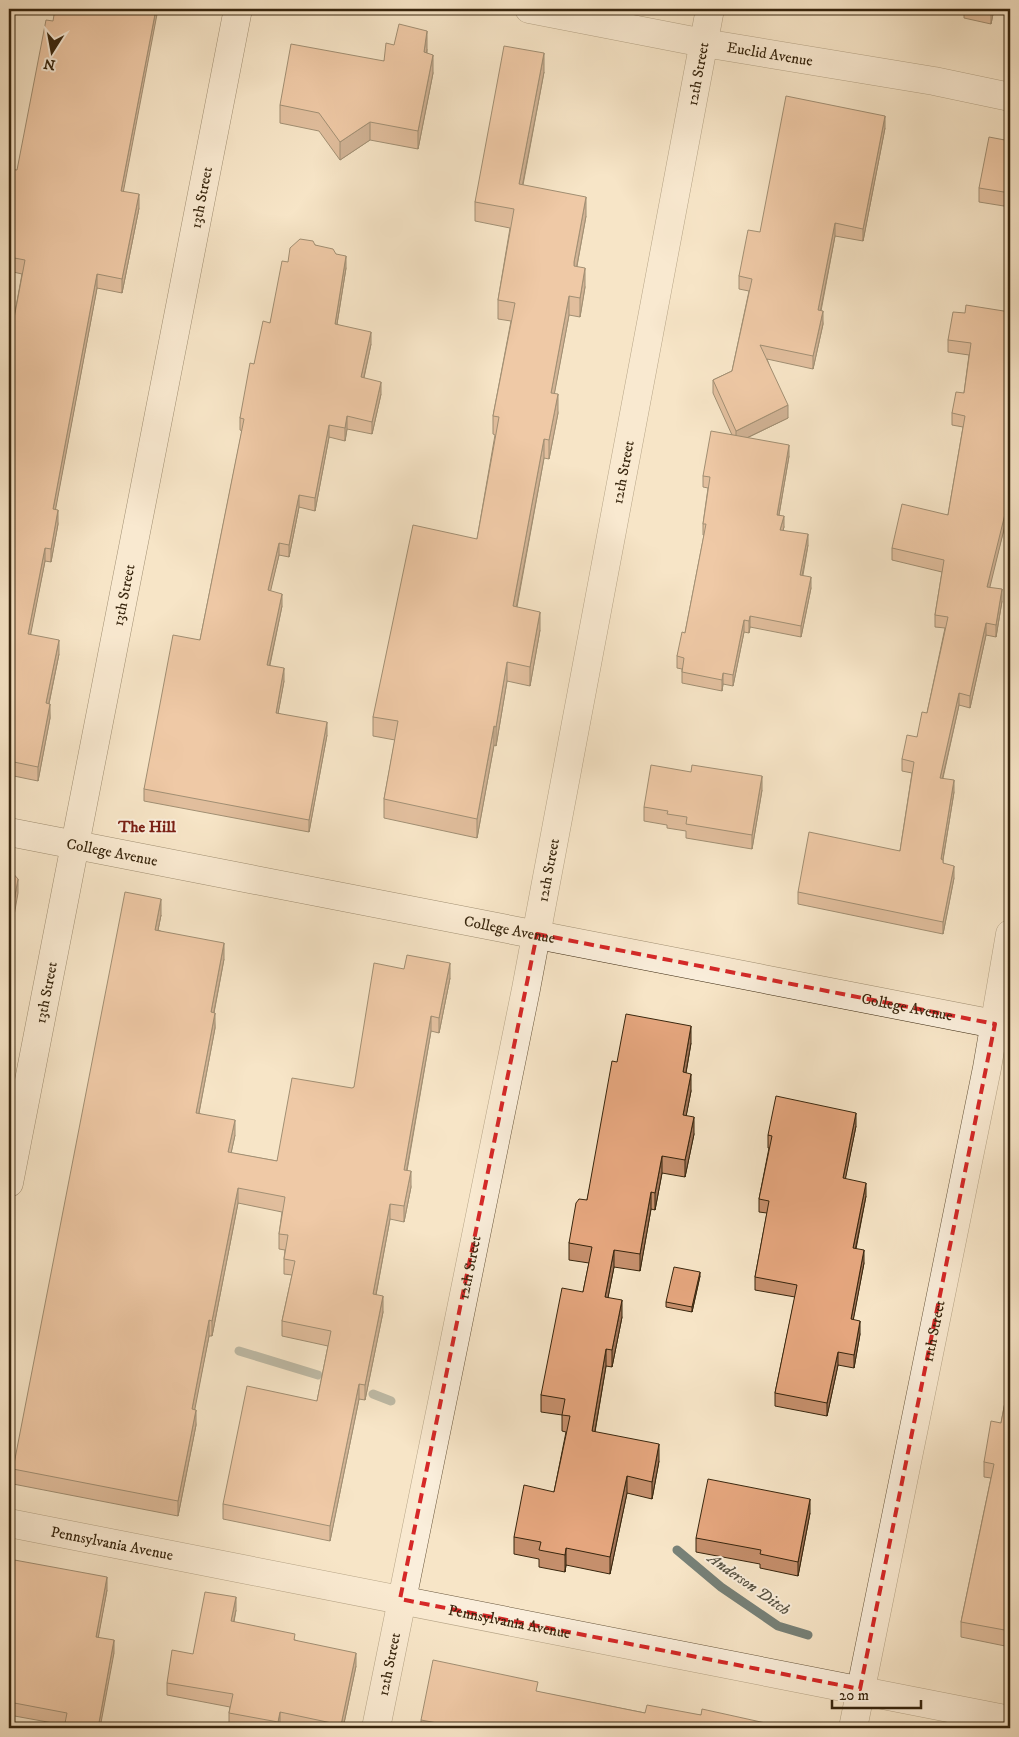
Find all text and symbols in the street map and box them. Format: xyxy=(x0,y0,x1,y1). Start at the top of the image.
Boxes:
north arrow xyxy=(28,28,78,78)
street label: Euclid Avenue xyxy=(725,37,814,70)
street label: 12th Street xyxy=(683,41,713,107)
text: N xyxy=(42,54,57,74)
street label: 13th Street xyxy=(186,165,217,230)
street label: 12th Street xyxy=(608,439,638,505)
street label: 13th Street xyxy=(108,562,139,628)
district label: The Hill xyxy=(117,817,177,837)
street label: College Avenue xyxy=(65,834,159,870)
street label: 12th Street xyxy=(533,837,564,904)
street label: College Avenue xyxy=(462,911,557,948)
street label: 13th Street xyxy=(31,960,61,1025)
street label: College Avenue xyxy=(860,989,954,1025)
street label: 12th Street xyxy=(454,1234,485,1301)
street label: 11th Street xyxy=(918,1298,949,1364)
street label: Pennsylvania Avenue xyxy=(49,1522,175,1565)
water label: Anderson Ditch xyxy=(702,1547,794,1620)
street label: Pennsylvania Avenue xyxy=(447,1600,572,1643)
street label: 12th Street xyxy=(373,1631,405,1698)
scale bar xyxy=(832,1677,920,1709)
text: 20 m xyxy=(839,1686,869,1705)

